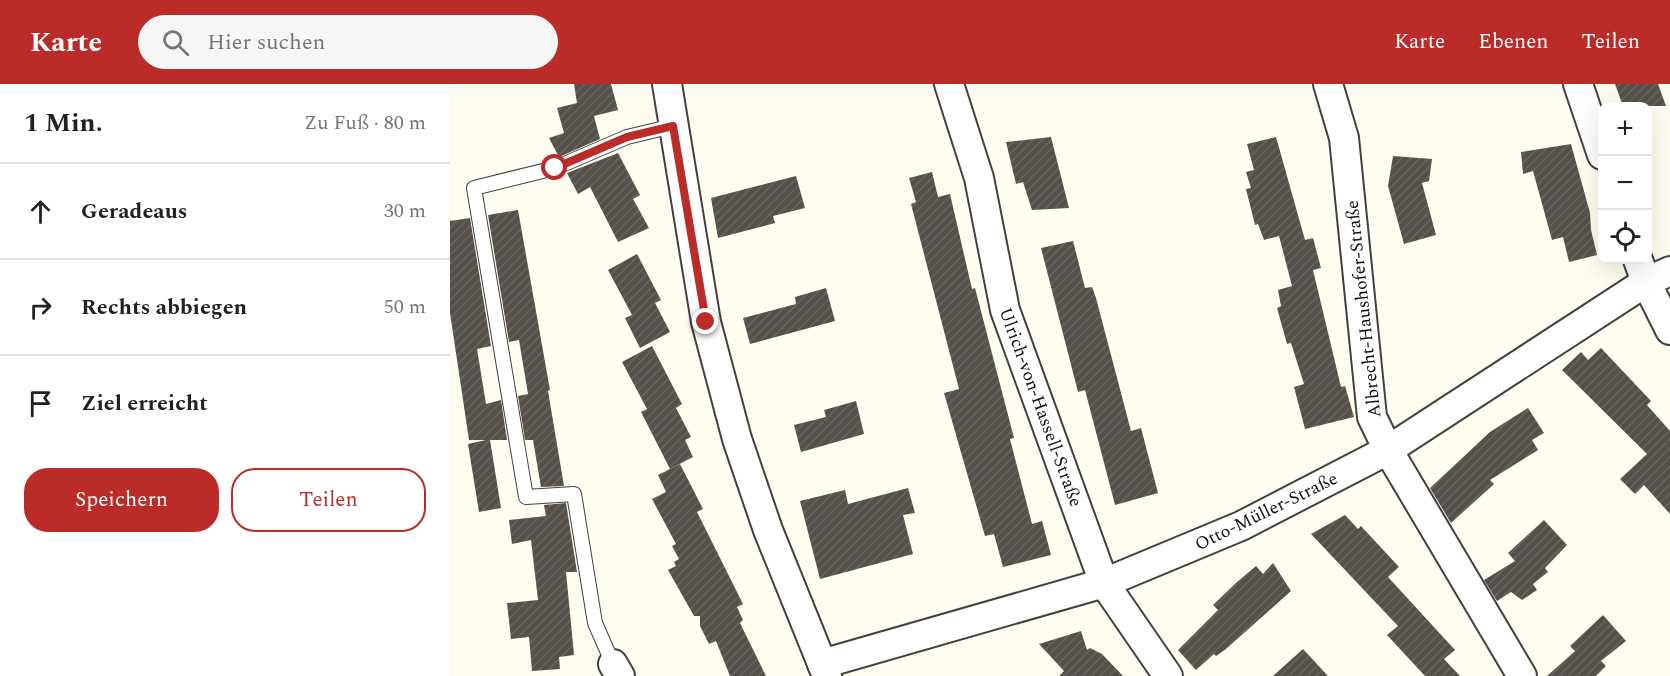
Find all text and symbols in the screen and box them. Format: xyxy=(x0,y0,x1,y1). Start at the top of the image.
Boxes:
search box xyxy=(138,15,558,69)
text: Karte xyxy=(30,21,102,64)
icon: search xyxy=(159,26,192,59)
text: Hier suchen xyxy=(207,26,325,59)
text: Karte xyxy=(1394,26,1445,58)
text: Ebenen xyxy=(1478,26,1549,58)
text: Teilen xyxy=(1582,26,1640,58)
map controls xyxy=(1598,102,1652,264)
button: + xyxy=(1598,102,1652,156)
text: 1 Min. xyxy=(24,103,103,143)
text: Zu Fuß · 80 m xyxy=(304,108,426,138)
route start xyxy=(541,154,567,180)
button: − xyxy=(1598,156,1652,210)
icon: ahead xyxy=(24,195,57,228)
text: Geradeaus xyxy=(81,195,187,228)
text: 30 m xyxy=(384,196,426,226)
street label: Albrecht-Haushofer-Straße xyxy=(1339,199,1388,419)
button: locate xyxy=(1598,210,1652,264)
icon: right xyxy=(24,291,57,324)
text: Rechts abbiegen xyxy=(81,291,247,324)
text: 50 m xyxy=(384,292,426,322)
street label: Ulrich-von-Hassell-Straße xyxy=(992,304,1089,511)
route end xyxy=(692,308,718,334)
icon: arrive xyxy=(24,387,57,420)
text: Ziel erreicht xyxy=(81,387,208,420)
street label: Otto-Müller-Straße xyxy=(1190,465,1342,558)
button: Speichern xyxy=(24,468,219,532)
button: Teilen xyxy=(231,468,426,532)

